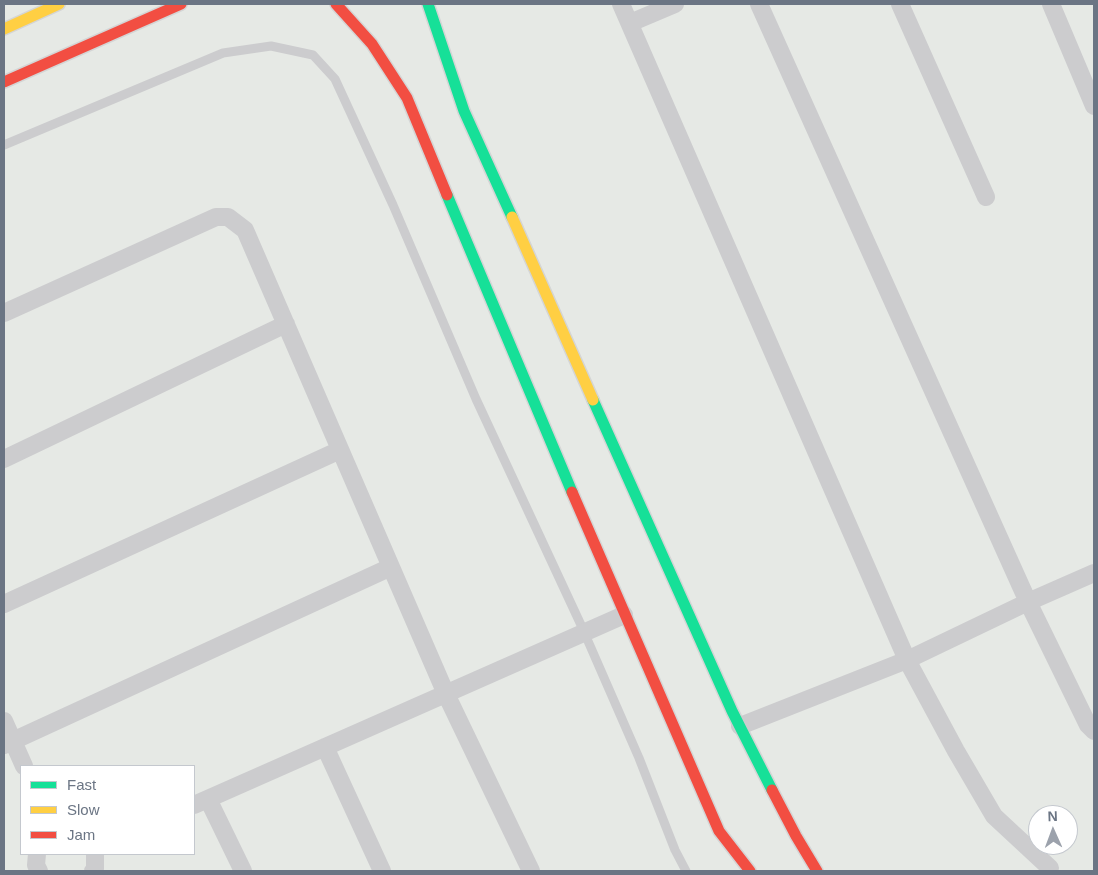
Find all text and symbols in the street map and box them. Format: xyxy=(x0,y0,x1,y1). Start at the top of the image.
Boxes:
legend xyxy=(20,765,195,855)
text: Fast xyxy=(67,776,96,793)
text: Slow xyxy=(67,801,100,818)
north arrow xyxy=(1028,805,1078,855)
text: N xyxy=(1047,808,1058,824)
text: Jam xyxy=(67,826,95,843)

